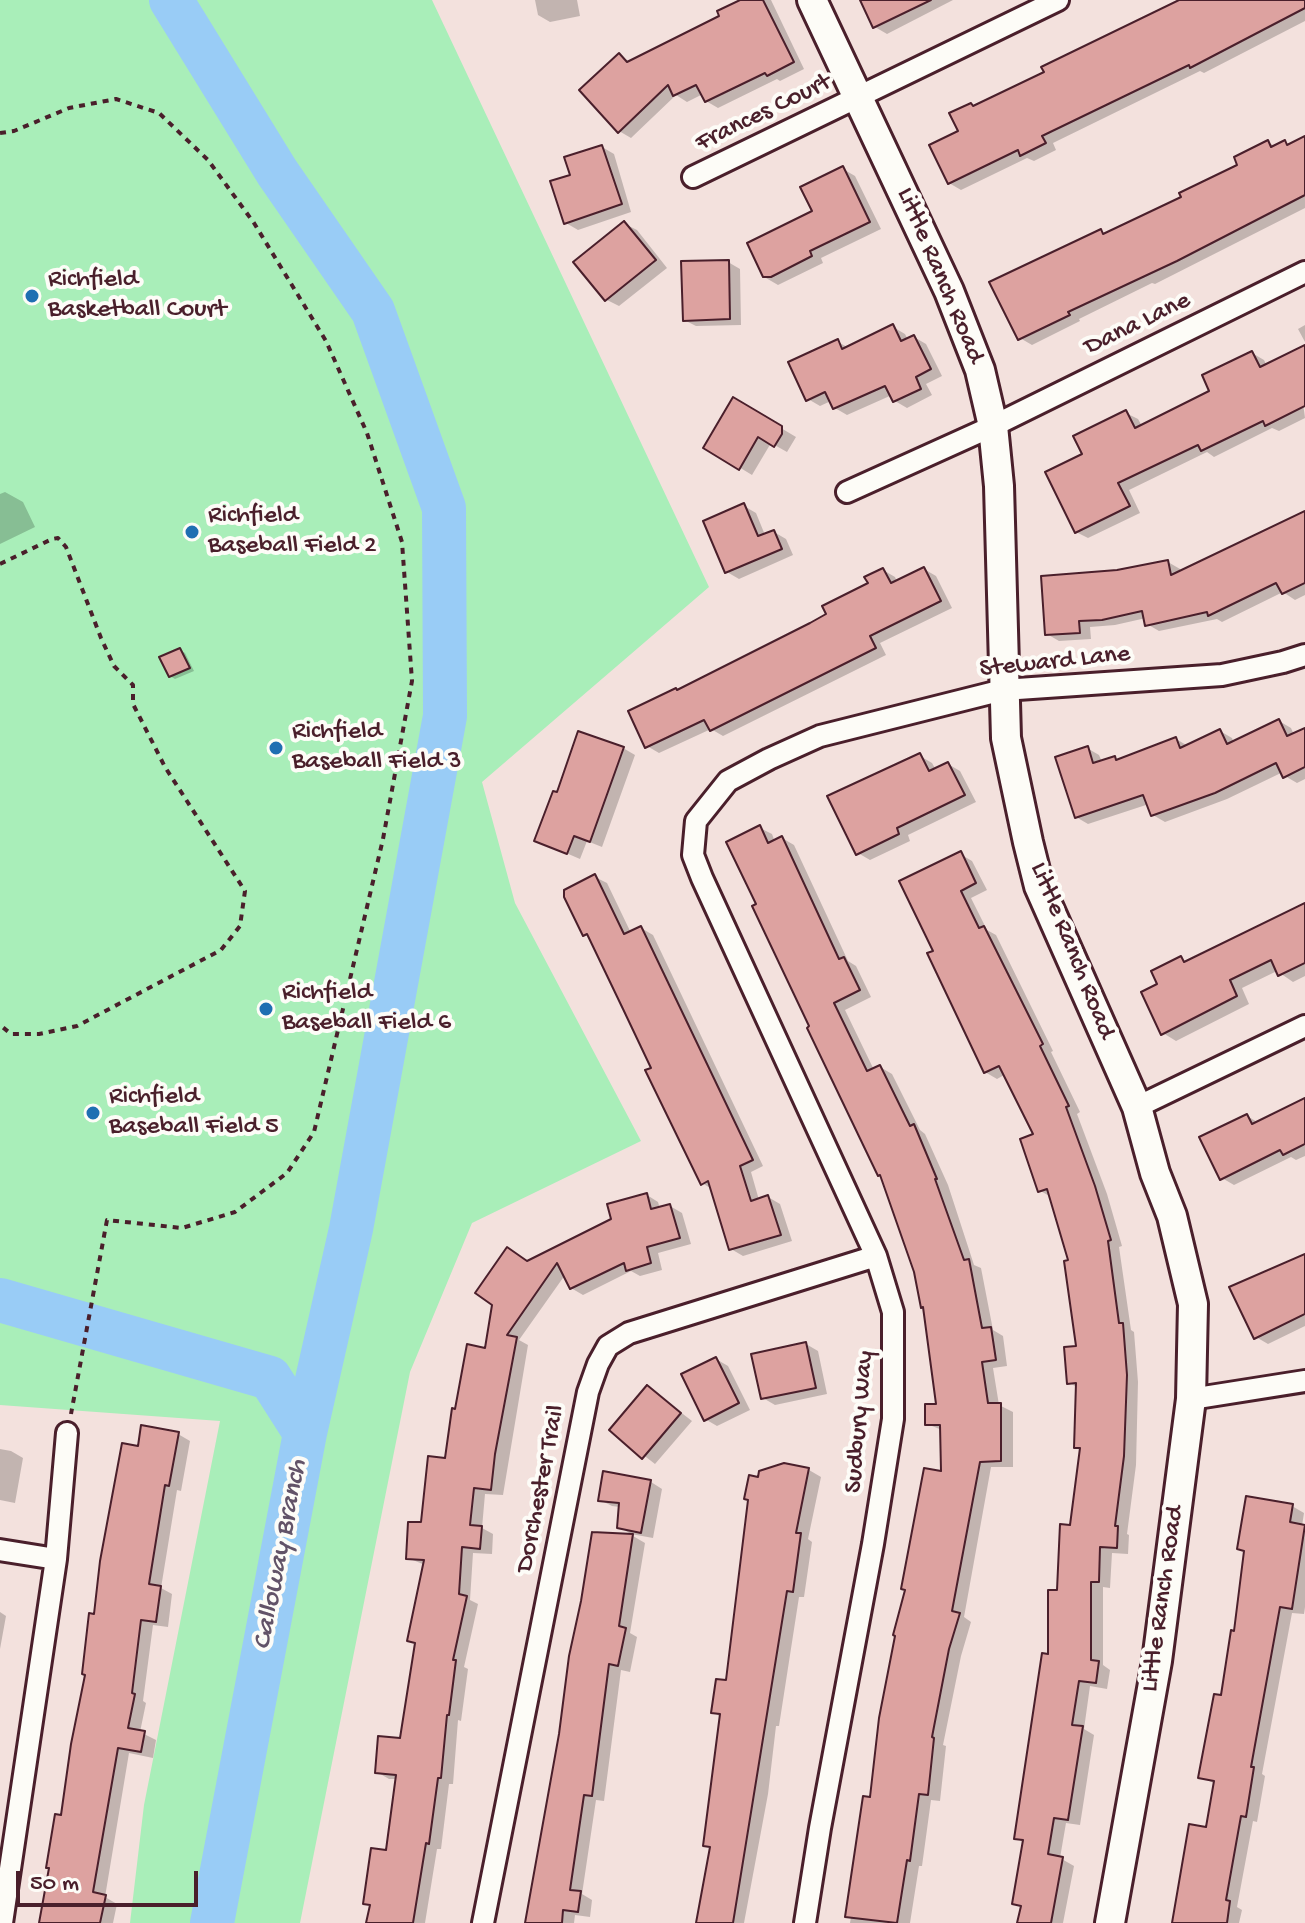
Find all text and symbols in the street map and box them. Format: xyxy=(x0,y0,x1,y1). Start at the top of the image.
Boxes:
street label: Frances Court xyxy=(691,68,837,160)
street label: Little Ranch Road xyxy=(888,183,990,369)
place label: Richfield Basketball Court xyxy=(48,265,226,326)
street label: Dana Lane xyxy=(1080,286,1196,364)
marker: Richfield Basketball Court xyxy=(23,287,41,305)
place label: Richfield Baseball Field 2 xyxy=(208,501,377,562)
marker: Richfield Baseball Field 2 xyxy=(183,523,201,541)
street label: Steward Lane xyxy=(978,640,1132,686)
place label: Richfield Baseball Field 3 xyxy=(292,717,461,778)
marker: Richfield Baseball Field 3 xyxy=(267,739,285,757)
street label: Little Ranch Road xyxy=(1021,858,1121,1044)
place label: Richfield Baseball Field 6 xyxy=(282,978,451,1040)
marker: Richfield Baseball Field 6 xyxy=(257,1000,275,1018)
place label: Richfield Baseball Field 5 xyxy=(109,1082,279,1144)
marker: Richfield Baseball Field 5 xyxy=(84,1104,102,1122)
street label: Sudbury Way xyxy=(839,1349,883,1495)
street label: Dorchester Trail xyxy=(510,1403,574,1575)
water label: Calloway Branch xyxy=(247,1457,317,1653)
street label: Little Ranch Road xyxy=(1135,1504,1193,1694)
scale bar xyxy=(20,1855,202,1905)
text: 50 m xyxy=(30,1870,79,1899)

